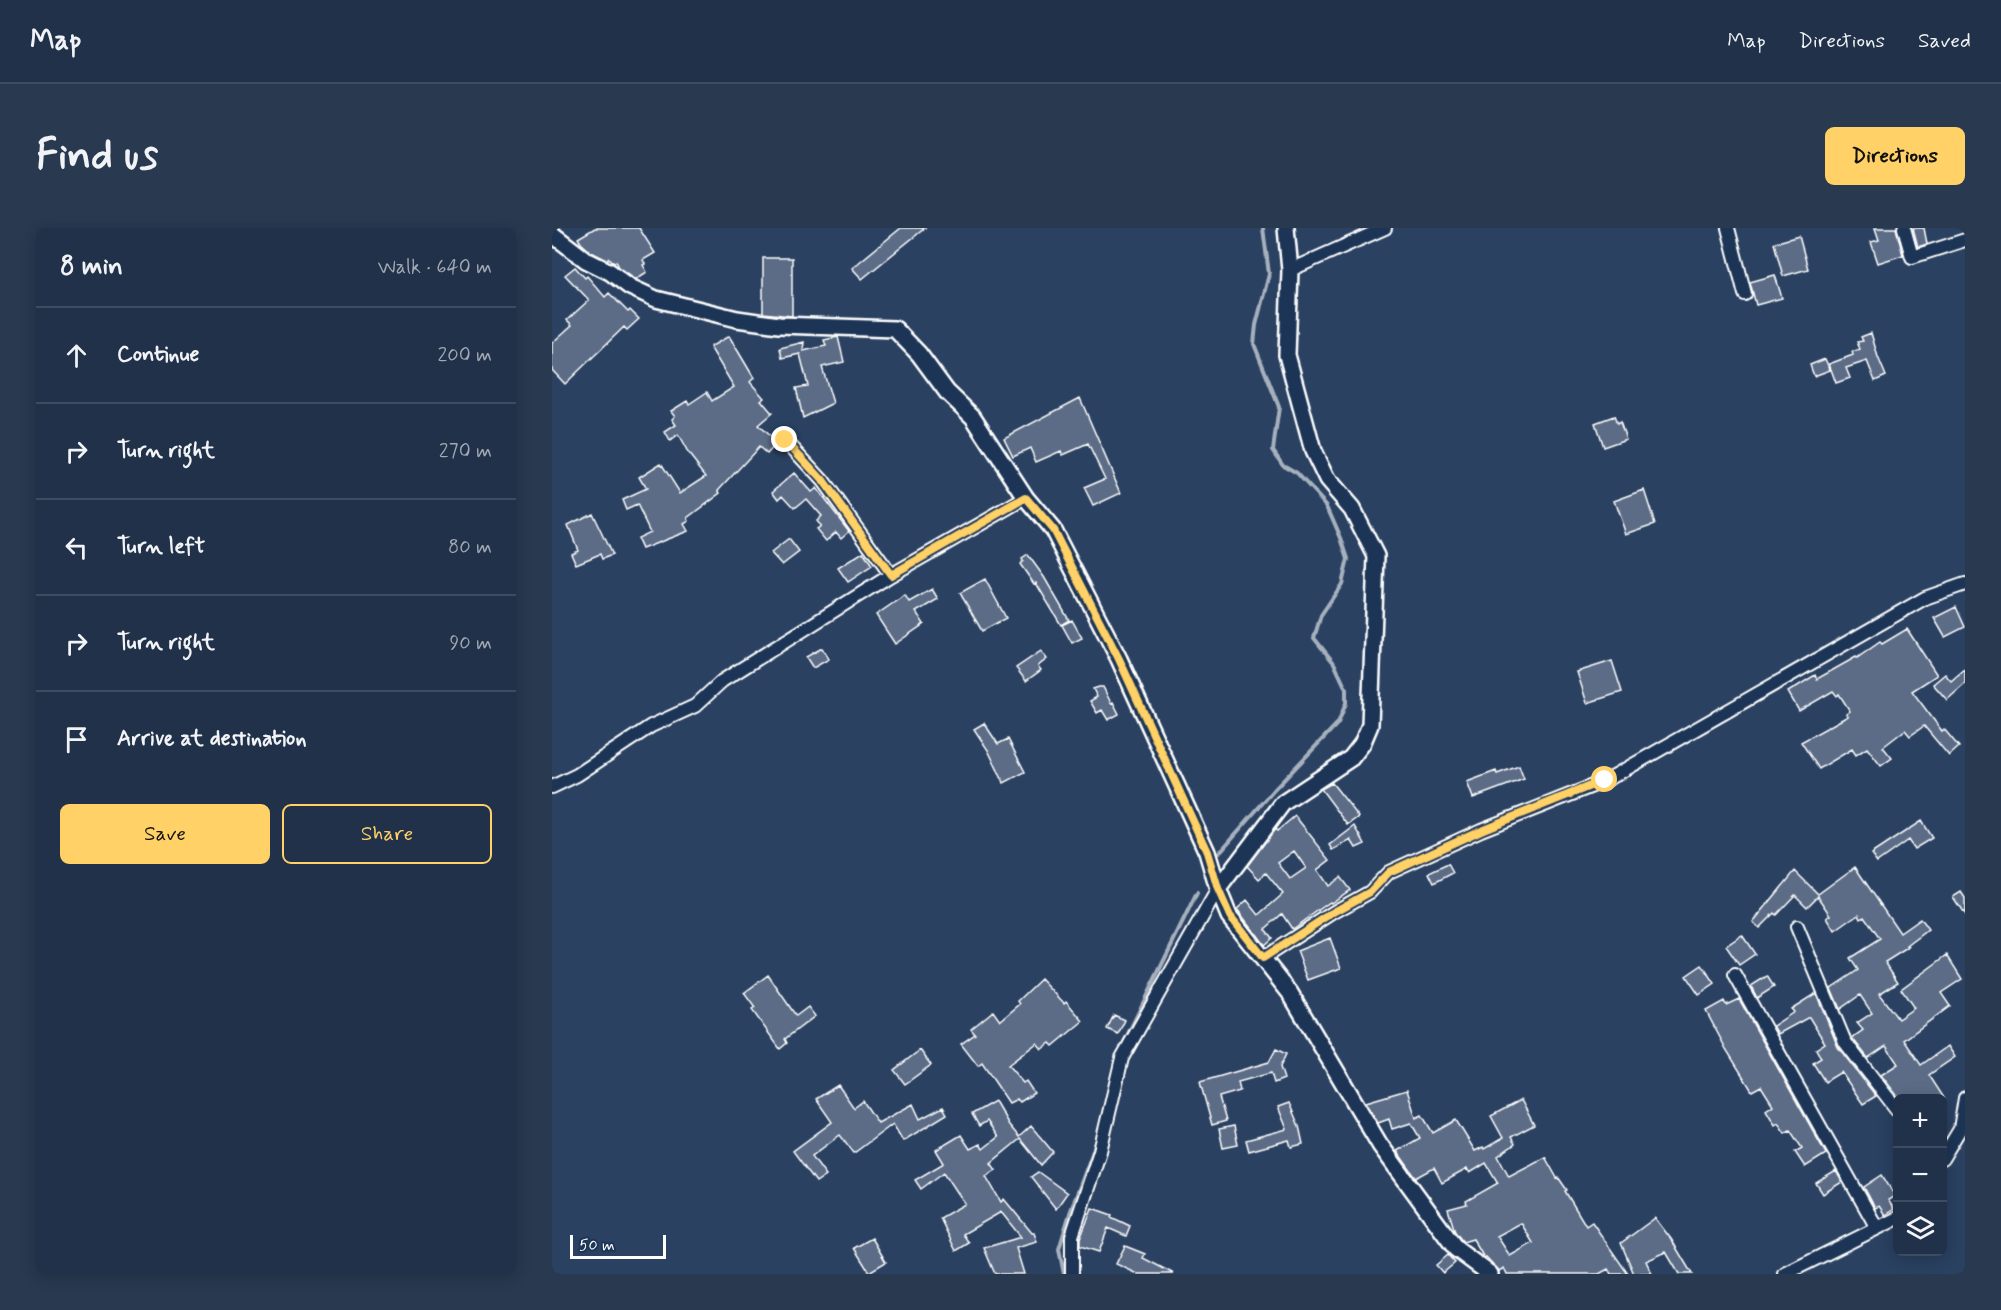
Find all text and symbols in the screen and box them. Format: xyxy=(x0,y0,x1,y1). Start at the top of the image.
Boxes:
text: Map xyxy=(30,23,81,60)
text: Map xyxy=(1727,27,1766,55)
text: Directions xyxy=(1799,27,1885,55)
text: Saved xyxy=(1918,27,1971,55)
button: Directions xyxy=(1825,127,1965,185)
text: Find us xyxy=(36,129,158,184)
text: 8 min xyxy=(60,250,123,284)
text: Walk · 640 m xyxy=(378,254,492,281)
icon: ahead xyxy=(60,339,93,372)
text: Continue xyxy=(117,341,199,369)
text: 200 m xyxy=(437,342,492,369)
route end xyxy=(771,426,797,452)
icon: right xyxy=(60,435,93,468)
text: Turn right xyxy=(117,437,215,465)
text: 270 m xyxy=(439,438,492,465)
icon: left xyxy=(60,531,93,564)
text: Turn left xyxy=(117,533,205,561)
text: 80 m xyxy=(448,534,492,561)
icon: right xyxy=(60,627,93,660)
text: Turn right xyxy=(117,629,215,657)
text: 90 m xyxy=(449,630,492,657)
icon: arrive xyxy=(60,723,93,756)
text: Arrive at destination xyxy=(117,725,307,753)
route start xyxy=(1591,766,1617,792)
button: Save xyxy=(60,804,270,864)
button: Share xyxy=(282,804,492,864)
map controls xyxy=(1893,1094,1947,1256)
button: + xyxy=(1893,1094,1947,1148)
button: − xyxy=(1893,1148,1947,1202)
button: layers xyxy=(1893,1202,1947,1256)
scale bar xyxy=(570,1232,666,1260)
text: 50 m xyxy=(579,1235,615,1256)

